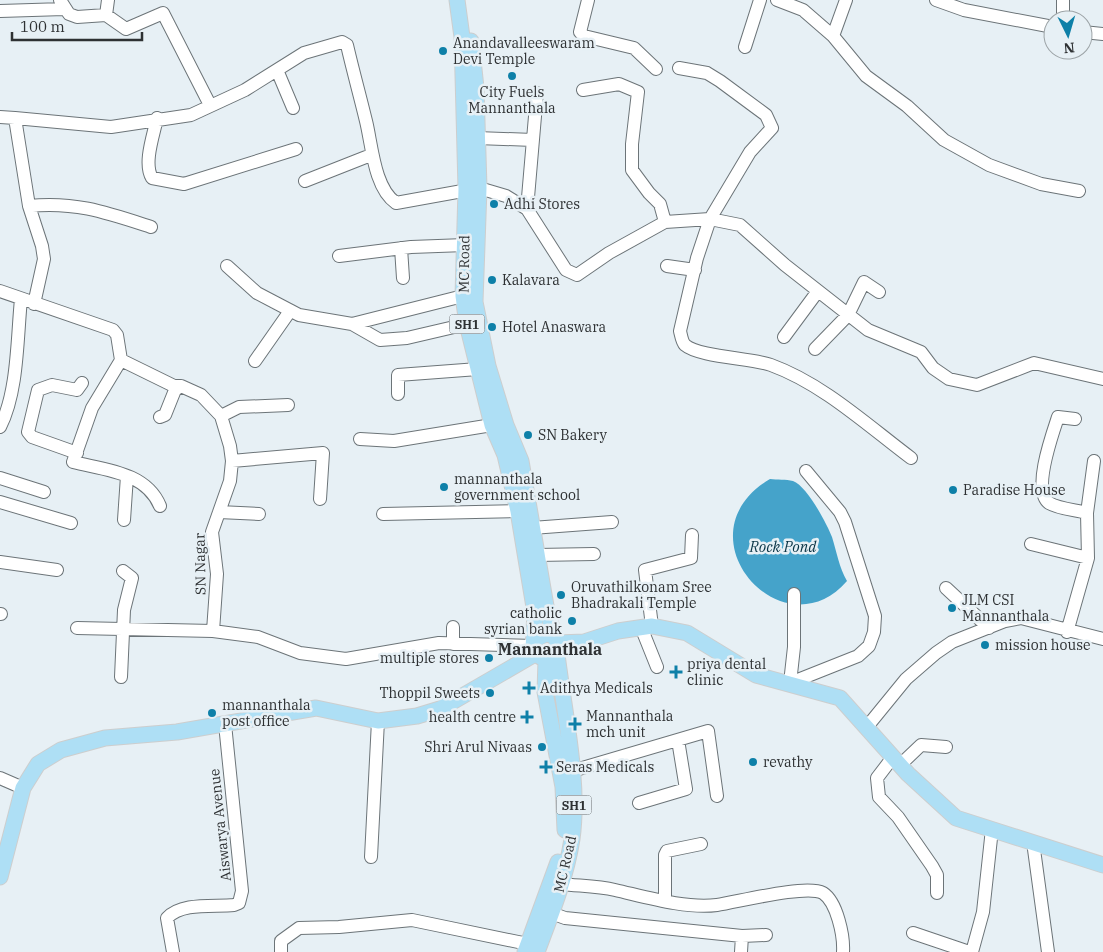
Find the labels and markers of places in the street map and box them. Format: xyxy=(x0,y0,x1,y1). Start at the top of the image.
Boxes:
place label: Anandavalleeswaram Devi Temple xyxy=(453,34,595,68)
marker: Anandavalleeswaram Devi Temple xyxy=(437,45,449,57)
marker: City Fuels Mannanthala xyxy=(506,70,518,82)
place label: City Fuels Mannanthala xyxy=(468,83,556,117)
place label: Adhi Stores xyxy=(504,195,580,213)
marker: Adhi Stores xyxy=(488,198,500,210)
place label: Kalavara xyxy=(502,271,560,289)
marker: Kalavara xyxy=(486,274,498,286)
place label: Hotel Anaswara xyxy=(502,318,606,336)
marker: Hotel Anaswara xyxy=(486,321,498,333)
place label: SN Bakery xyxy=(538,426,607,444)
marker: SN Bakery xyxy=(522,429,534,441)
place label: mannanthala government school xyxy=(454,470,580,504)
marker: mannanthala government school xyxy=(438,481,450,493)
place label: Paradise House xyxy=(963,481,1065,499)
marker: Paradise House xyxy=(947,484,959,496)
place label: Oruvathilkonam Sree Bhadrakali Temple xyxy=(571,578,712,612)
marker: Oruvathilkonam Sree Bhadrakali Temple xyxy=(555,589,567,601)
place label: JLM CSI Mannanthala xyxy=(962,591,1050,625)
marker: JLM CSI Mannanthala xyxy=(946,602,958,614)
place label: catholic syrian bank xyxy=(484,604,563,638)
marker: catholic syrian bank xyxy=(566,615,578,627)
place label: mission house xyxy=(995,636,1090,654)
marker: mission house xyxy=(979,639,991,651)
place label: multiple stores xyxy=(380,649,479,667)
marker: multiple stores xyxy=(483,652,495,664)
place label: priya dental clinic xyxy=(687,655,766,689)
marker: priya dental clinic xyxy=(669,665,683,679)
place label: Adithya Medicals xyxy=(540,679,653,697)
marker: Adithya Medicals xyxy=(522,681,536,695)
place label: Thoppil Sweets xyxy=(379,684,480,702)
marker: Thoppil Sweets xyxy=(484,687,496,699)
place label: mannanthala post office xyxy=(222,696,311,730)
marker: mannanthala post office xyxy=(206,707,218,719)
place label: Mannanthala mch unit xyxy=(586,707,674,741)
place label: health centre xyxy=(429,708,516,726)
marker: health centre xyxy=(520,710,534,724)
marker: Mannanthala mch unit xyxy=(568,717,582,731)
place label: Shri Arul Nivaas xyxy=(424,738,532,756)
marker: Shri Arul Nivaas xyxy=(536,741,548,753)
place label: revathy xyxy=(763,753,813,771)
marker: revathy xyxy=(747,756,759,768)
place label: Seras Medicals xyxy=(556,758,654,776)
marker: Seras Medicals xyxy=(540,761,552,773)

